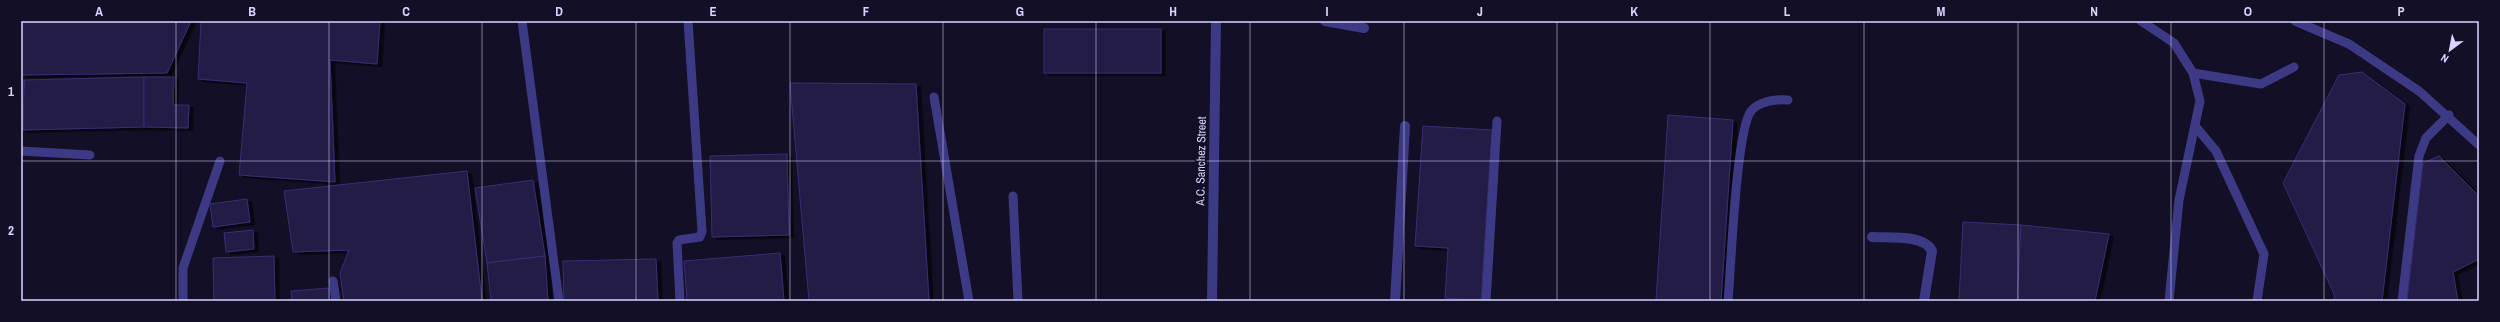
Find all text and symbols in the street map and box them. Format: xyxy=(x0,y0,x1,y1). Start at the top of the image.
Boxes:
text: A xyxy=(95,3,103,20)
text: B xyxy=(248,3,256,20)
text: C xyxy=(402,3,410,20)
text: D xyxy=(555,3,563,20)
text: E xyxy=(709,3,717,20)
text: F xyxy=(863,3,870,20)
text: G xyxy=(1016,3,1024,20)
text: H xyxy=(1169,3,1177,20)
text: I xyxy=(1326,3,1329,20)
text: J xyxy=(1477,3,1483,20)
text: K xyxy=(1630,3,1638,20)
text: L xyxy=(1784,3,1791,20)
text: M xyxy=(1937,3,1946,20)
text: N xyxy=(2090,3,2098,20)
text: O xyxy=(2244,3,2252,20)
text: P xyxy=(2397,3,2405,20)
north arrow xyxy=(2430,30,2470,70)
text: N xyxy=(2438,51,2451,66)
text: 1 xyxy=(8,83,14,100)
street label: A.C. Sanchez Street xyxy=(1192,116,1210,207)
text: 2 xyxy=(8,222,14,239)

